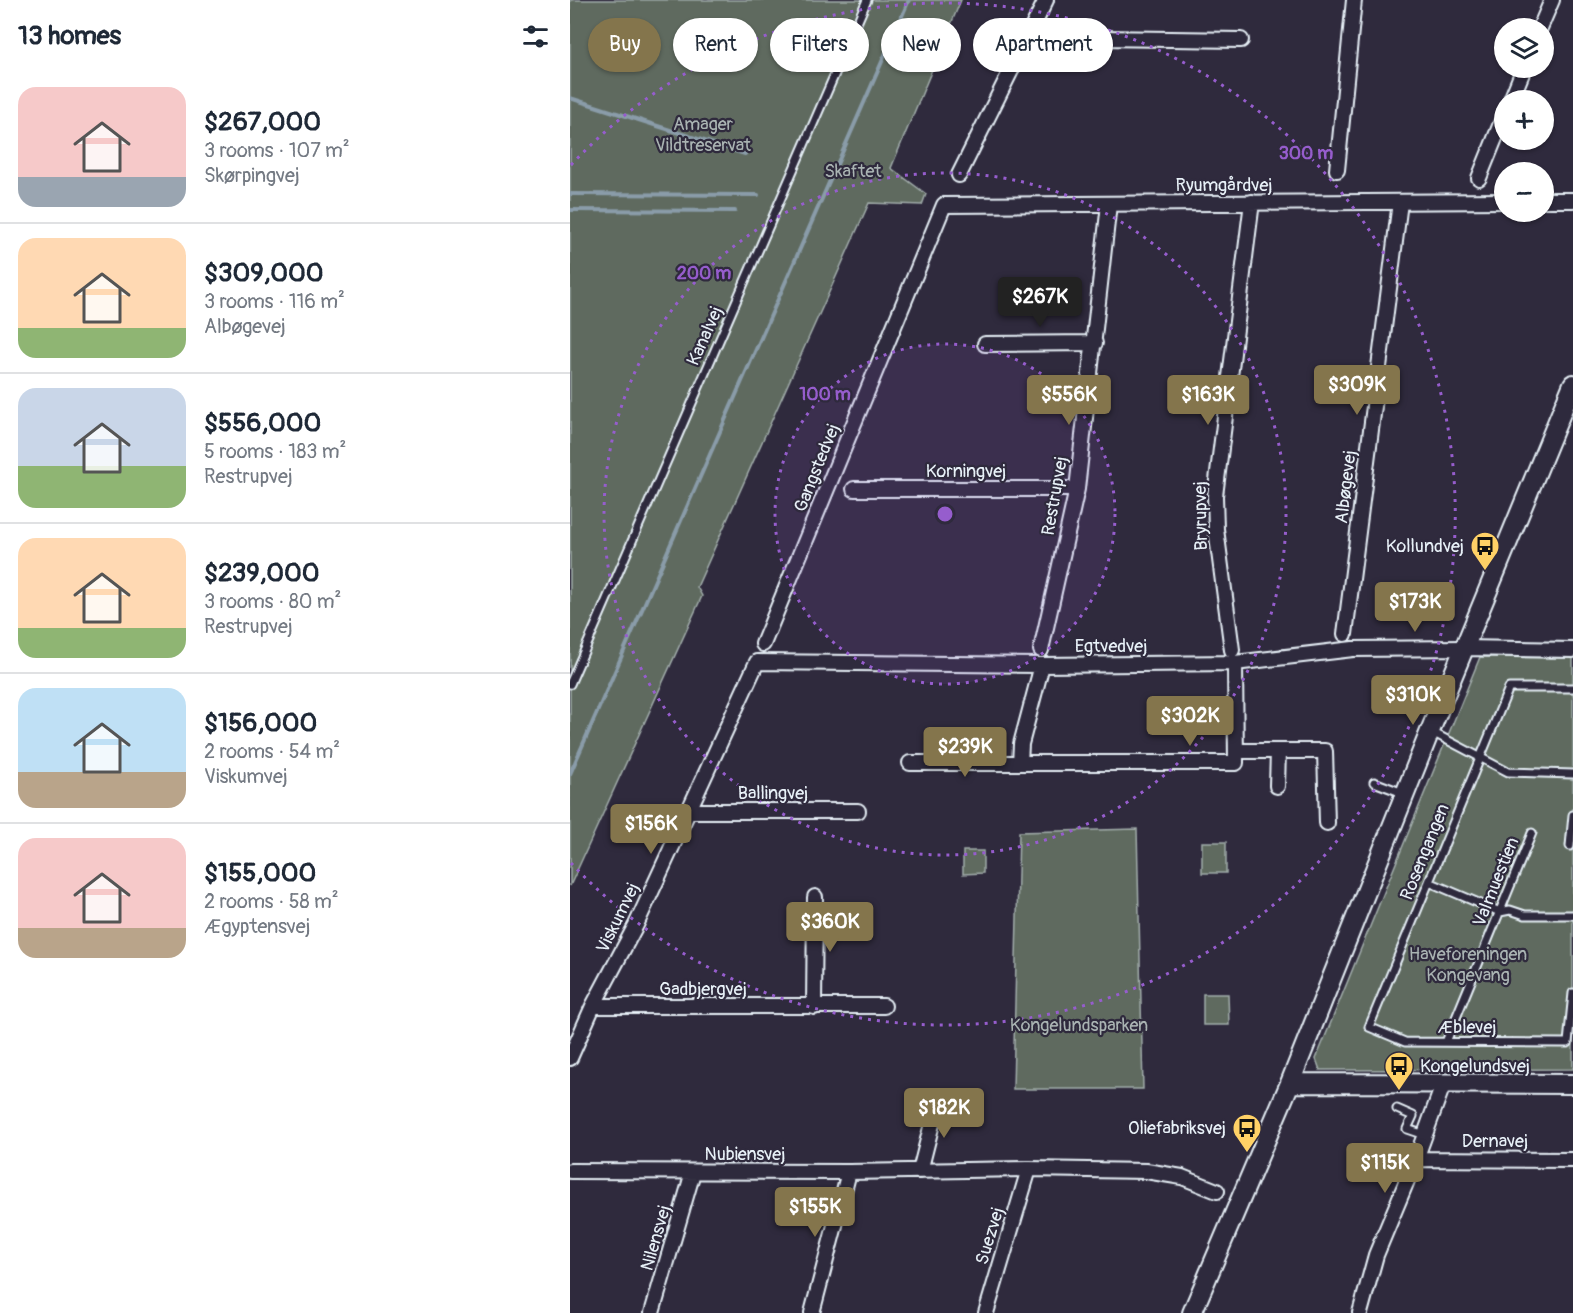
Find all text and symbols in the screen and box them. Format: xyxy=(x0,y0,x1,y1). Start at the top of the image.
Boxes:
chip: Buy xyxy=(588,18,661,72)
chip: Rent xyxy=(673,18,758,72)
chip: Filters xyxy=(770,18,869,72)
chip: New xyxy=(881,18,961,72)
chip: Apartment xyxy=(973,18,1113,72)
map controls xyxy=(1494,18,1554,222)
button: layers xyxy=(1494,18,1554,78)
text: 13 homes xyxy=(18,20,121,52)
icon: filters xyxy=(519,20,552,53)
button: + xyxy=(1494,90,1554,150)
text: $267,000 xyxy=(204,106,321,138)
icon: home xyxy=(66,111,138,183)
park label: Amager Vildtreservat xyxy=(655,113,752,157)
text: 3 rooms · 107 m² xyxy=(204,138,350,163)
text: 300 m xyxy=(1279,142,1333,165)
park label: Skaftet xyxy=(824,160,882,183)
button: − xyxy=(1494,162,1554,222)
text: Skørpingvej xyxy=(204,163,300,188)
street label: Ryumgårdvej xyxy=(1176,174,1272,197)
text: $309,000 xyxy=(204,257,324,289)
icon: home xyxy=(66,262,138,334)
text: 200 m xyxy=(677,262,731,285)
pin: $267K xyxy=(998,277,1082,328)
text: $267K xyxy=(1012,284,1068,309)
text: 3 rooms · 116 m² xyxy=(204,289,345,314)
street label: Kanalvej xyxy=(682,303,728,369)
text: Albøgevej xyxy=(204,314,286,339)
pin: $309K xyxy=(1315,365,1399,416)
text: $309K xyxy=(1328,372,1386,397)
pin: $556K xyxy=(1027,375,1111,426)
pin: $163K xyxy=(1166,375,1250,426)
text: $556K xyxy=(1041,382,1097,407)
text: $163K xyxy=(1181,382,1235,407)
text: 100 m xyxy=(799,383,851,406)
text: $556,000 xyxy=(204,407,321,439)
icon: home xyxy=(66,412,138,484)
street label: Gangstedvej xyxy=(789,421,845,515)
text: 5 rooms · 183 m² xyxy=(204,439,346,464)
street label: Albøgevej xyxy=(1330,449,1362,525)
street label: Restrupvej xyxy=(1037,455,1073,537)
street label: Korningvej xyxy=(926,460,1006,483)
text: Restrupvej xyxy=(204,464,293,489)
street label: Bryrupvej xyxy=(1189,481,1213,551)
centre of rings xyxy=(935,504,955,524)
bus stop icon: Kollundvej xyxy=(1469,530,1501,572)
place label: Kollundvej xyxy=(1386,535,1464,558)
text: $239,000 xyxy=(204,557,320,589)
icon: home xyxy=(66,562,138,634)
pin: $173K xyxy=(1373,582,1457,633)
text: 3 rooms · 80 m² xyxy=(204,589,341,614)
text: $173K xyxy=(1389,589,1441,614)
text: Restrupvej xyxy=(204,614,293,639)
street label: Egtvedvej xyxy=(1075,635,1147,658)
pin: $310K xyxy=(1371,675,1455,726)
text: $310K xyxy=(1385,682,1441,707)
pin: $302K xyxy=(1148,696,1232,747)
text: $302K xyxy=(1161,703,1219,728)
text: $156,000 xyxy=(204,707,317,739)
icon: home xyxy=(66,712,138,784)
pin: $239K xyxy=(923,727,1007,778)
text: $239K xyxy=(938,734,992,759)
text: 2 rooms · 54 m² xyxy=(204,739,340,764)
text: Viskumvej xyxy=(204,764,288,789)
street label: Ballingvej xyxy=(738,782,808,805)
street label: Rosengangen xyxy=(1395,801,1455,903)
pin: $156K xyxy=(609,804,693,855)
text: $156K xyxy=(624,811,678,836)
street label: Valmuestien xyxy=(1468,834,1524,930)
text: $155,000 xyxy=(204,857,316,889)
icon: home xyxy=(66,862,138,934)
street label: Viskumvej xyxy=(591,879,645,957)
text: 2 rooms · 58 m² xyxy=(204,889,339,914)
pin: $360K xyxy=(788,902,872,953)
text: $360K xyxy=(800,909,860,934)
text: Ægyptensvej xyxy=(204,914,310,939)
park label: Haveforeningen Kongevang xyxy=(1409,943,1527,987)
street label: Gadbjergvej xyxy=(659,978,747,1001)
park label: Kongelundsparken xyxy=(1010,1014,1148,1037)
street label: Æblevej xyxy=(1438,1016,1496,1039)
bus stop icon: Kongelundsvej xyxy=(1383,1050,1415,1092)
place label: Kongelundsvej xyxy=(1420,1055,1530,1078)
pin: $182K xyxy=(902,1088,986,1139)
text: $182K xyxy=(918,1095,970,1120)
bus stop icon: Oliefabriksvej xyxy=(1231,1112,1263,1154)
place label: Oliefabriksvej xyxy=(1128,1117,1226,1140)
street label: Dernavej xyxy=(1462,1130,1528,1153)
street label: Nubiensvej xyxy=(705,1143,785,1166)
pin: $115K xyxy=(1343,1143,1427,1194)
text: $115K xyxy=(1360,1150,1410,1175)
pin: $155K xyxy=(773,1187,857,1238)
text: $155K xyxy=(789,1194,841,1219)
street label: Nilensvej xyxy=(636,1203,676,1273)
street label: Suezvej xyxy=(970,1204,1010,1268)

